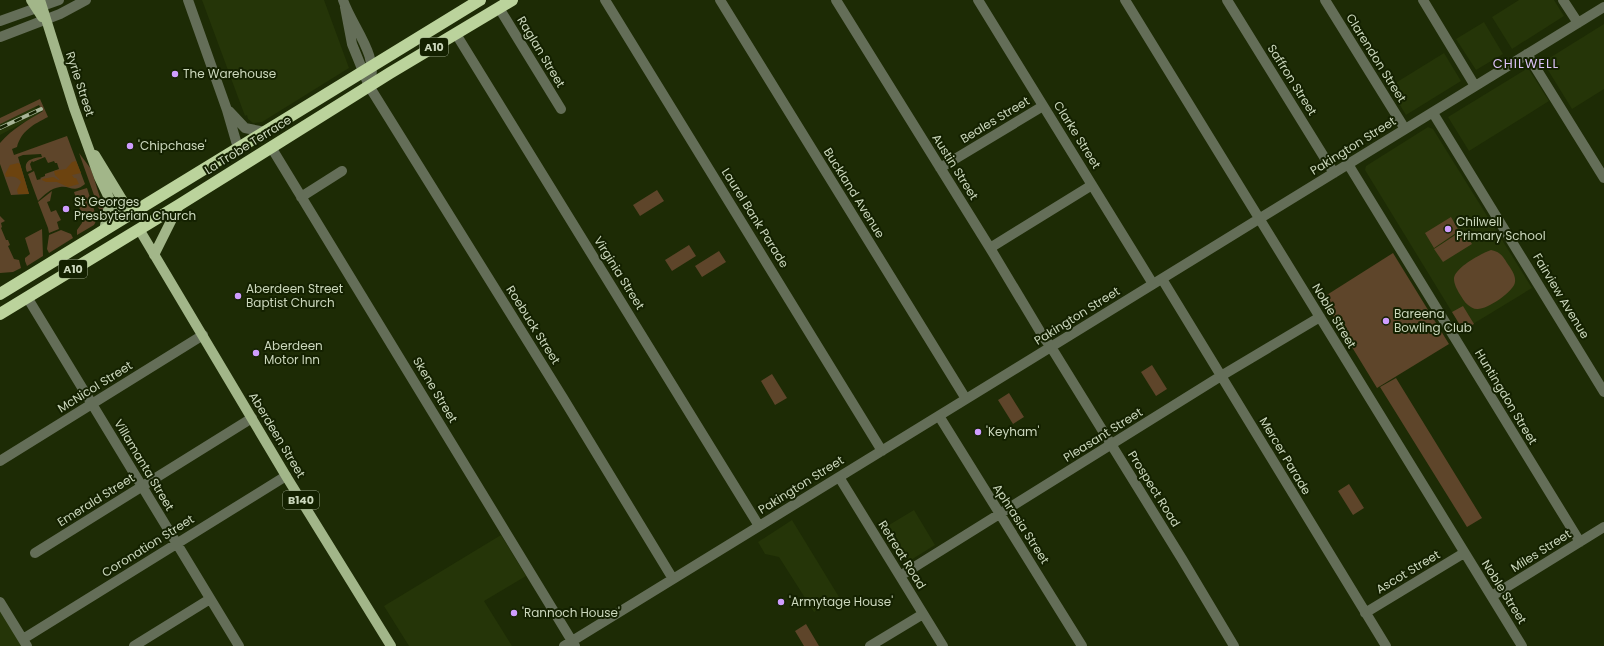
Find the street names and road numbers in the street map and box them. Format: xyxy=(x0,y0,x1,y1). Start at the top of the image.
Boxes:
street label: Clarendon Street xyxy=(1342,10,1411,105)
street label: Raglan Street xyxy=(513,13,569,91)
road number: A10 xyxy=(420,38,448,56)
street label: Saffron Street xyxy=(1264,41,1321,119)
street label: Ryrie Street xyxy=(62,49,99,118)
street label: Beales Street xyxy=(957,92,1033,147)
street label: Clarke Street xyxy=(1050,98,1105,172)
street label: La Trobe Terrace xyxy=(201,111,294,178)
street label: Pakington Street xyxy=(1307,112,1399,179)
street label: Austin Street xyxy=(928,130,983,203)
street label: Buckland Avenue xyxy=(820,144,889,241)
street label: Laurel Bank Parade xyxy=(718,165,793,271)
street label: Virginia Street xyxy=(590,233,649,313)
street label: Fairview Avenue xyxy=(1529,250,1594,342)
road number: A10 xyxy=(59,260,87,278)
street label: Noble Street xyxy=(1308,280,1361,351)
street label: Roebuck Street xyxy=(502,282,564,367)
street label: Pakington Street xyxy=(1031,282,1123,349)
street label: Huntingdon Street xyxy=(1471,346,1542,448)
street label: Skene Street xyxy=(409,354,462,426)
street label: McNicol Street xyxy=(54,357,135,416)
street label: Aberdeen Street xyxy=(245,389,310,481)
street label: Pleasant Street xyxy=(1060,403,1145,466)
street label: Mercer Parade xyxy=(1256,414,1315,498)
street label: Villamanta Street xyxy=(110,416,179,514)
street label: Prospect Road xyxy=(1124,447,1185,530)
street label: Pakington Street xyxy=(755,451,847,518)
street label: Emerald Street xyxy=(54,469,138,530)
street label: Aphrasia Street xyxy=(989,480,1054,567)
road number: B140 xyxy=(283,491,319,509)
street label: Coronation Street xyxy=(98,510,197,581)
street label: Retreat Road xyxy=(875,517,930,592)
street label: Miles Street xyxy=(1507,525,1574,576)
street label: Ascot Street xyxy=(1372,546,1443,597)
street label: Noble Street xyxy=(1478,556,1531,627)

